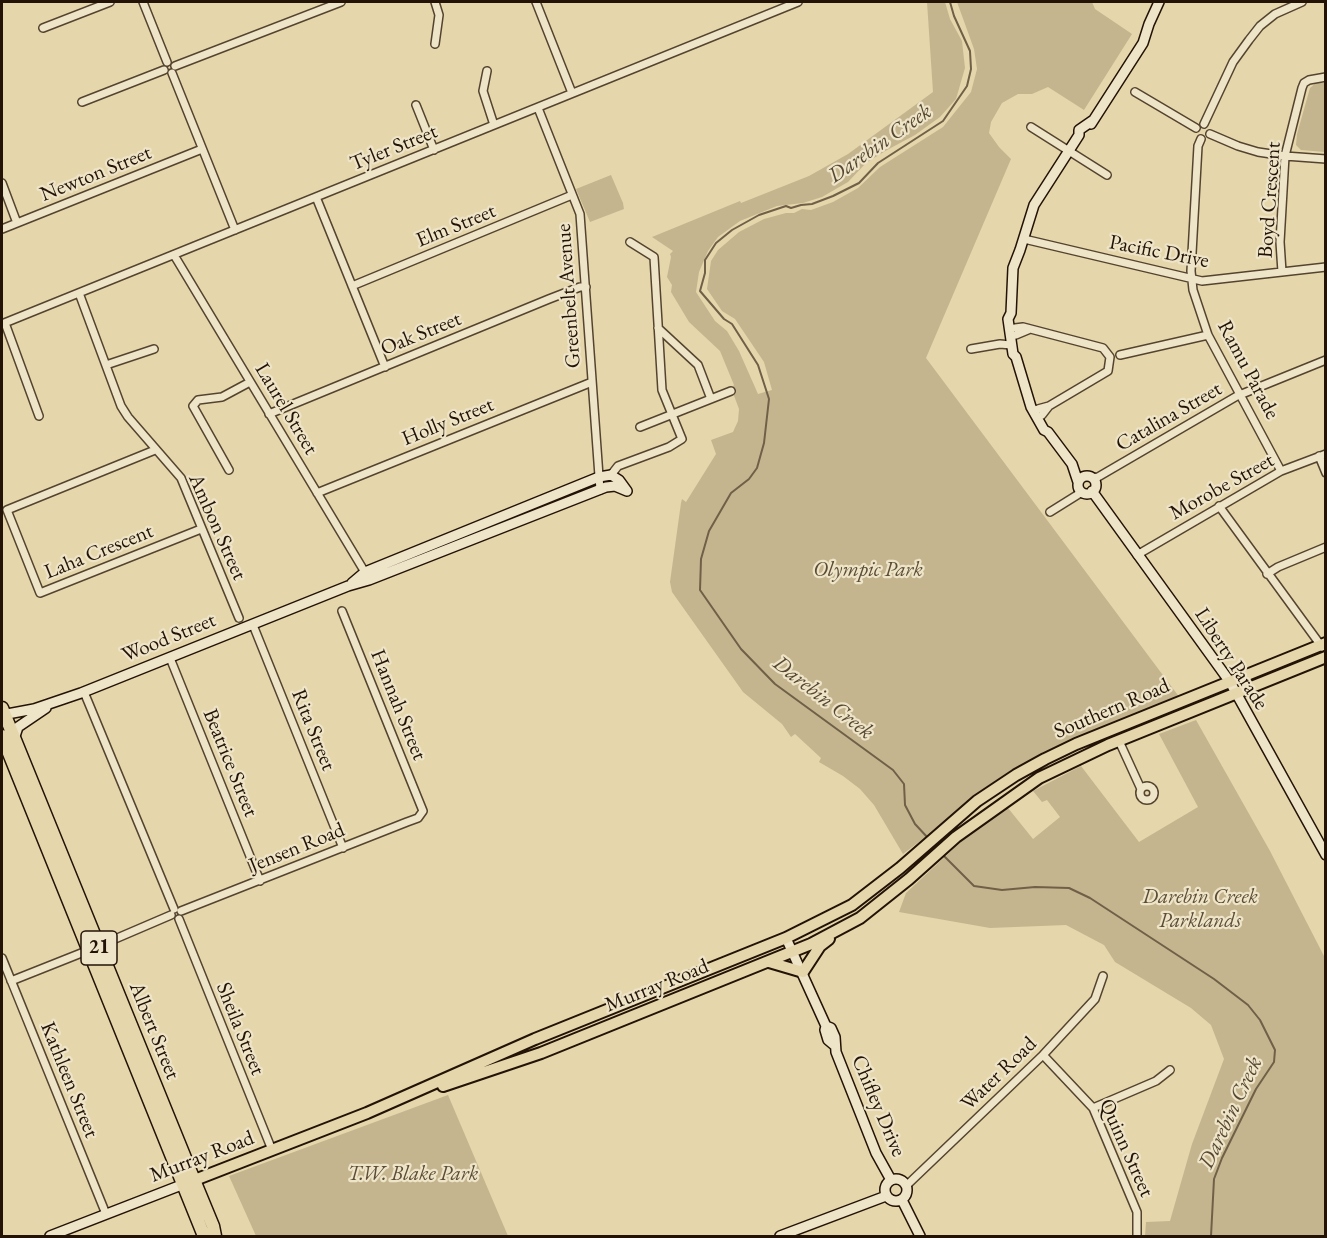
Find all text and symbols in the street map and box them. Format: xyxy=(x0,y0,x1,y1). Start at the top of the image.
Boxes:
water label: Darebin Creek xyxy=(823,99,937,189)
street label: Tyler Street xyxy=(347,119,441,177)
street label: Newton Street xyxy=(37,140,155,208)
street label: Boyd Crescent xyxy=(1253,141,1287,259)
street label: Elm Street xyxy=(413,199,499,253)
street label: Greenbelt Avenue xyxy=(551,223,587,369)
street label: Pacific Drive xyxy=(1107,230,1211,274)
street label: Oak Street xyxy=(377,306,465,362)
street label: Ramu Parade xyxy=(1212,316,1284,424)
street label: Laurel Street xyxy=(249,359,323,459)
street label: Catalina Street xyxy=(1111,377,1227,457)
street label: Holly Street xyxy=(398,392,498,452)
street label: Morobe Street xyxy=(1165,448,1279,526)
street label: Ambon Street xyxy=(182,470,252,584)
street label: Laha Crescent xyxy=(41,519,157,585)
park label: Olympic Park xyxy=(813,557,923,583)
street label: Liberty Parade xyxy=(1189,603,1273,715)
street label: Wood Street xyxy=(118,608,220,668)
street label: Hannah Street xyxy=(364,646,432,764)
water label: Darebin Creek xyxy=(767,650,879,746)
street label: Southern Road xyxy=(1050,673,1174,745)
street label: Rita Street xyxy=(285,686,341,774)
street label: Beatrice Street xyxy=(197,705,263,821)
street label: Jensen Road xyxy=(246,817,348,879)
park label: Darebin Creek Parklands xyxy=(1142,884,1258,934)
road number: 21 xyxy=(81,931,117,965)
street label: Murray Road xyxy=(602,954,712,1018)
street label: Albert Street xyxy=(123,979,185,1083)
street label: Sheila Street xyxy=(210,979,270,1079)
street label: Kathleen Street xyxy=(34,1018,104,1142)
street label: Water Road xyxy=(956,1032,1042,1116)
street label: Chifley Drive xyxy=(845,1051,911,1161)
water label: Darebin Creek xyxy=(1193,1053,1269,1173)
street label: Quinn Street xyxy=(1093,1095,1159,1201)
street label: Murray Road xyxy=(146,1126,258,1188)
park label: T.W. Blake Park xyxy=(348,1161,478,1187)

